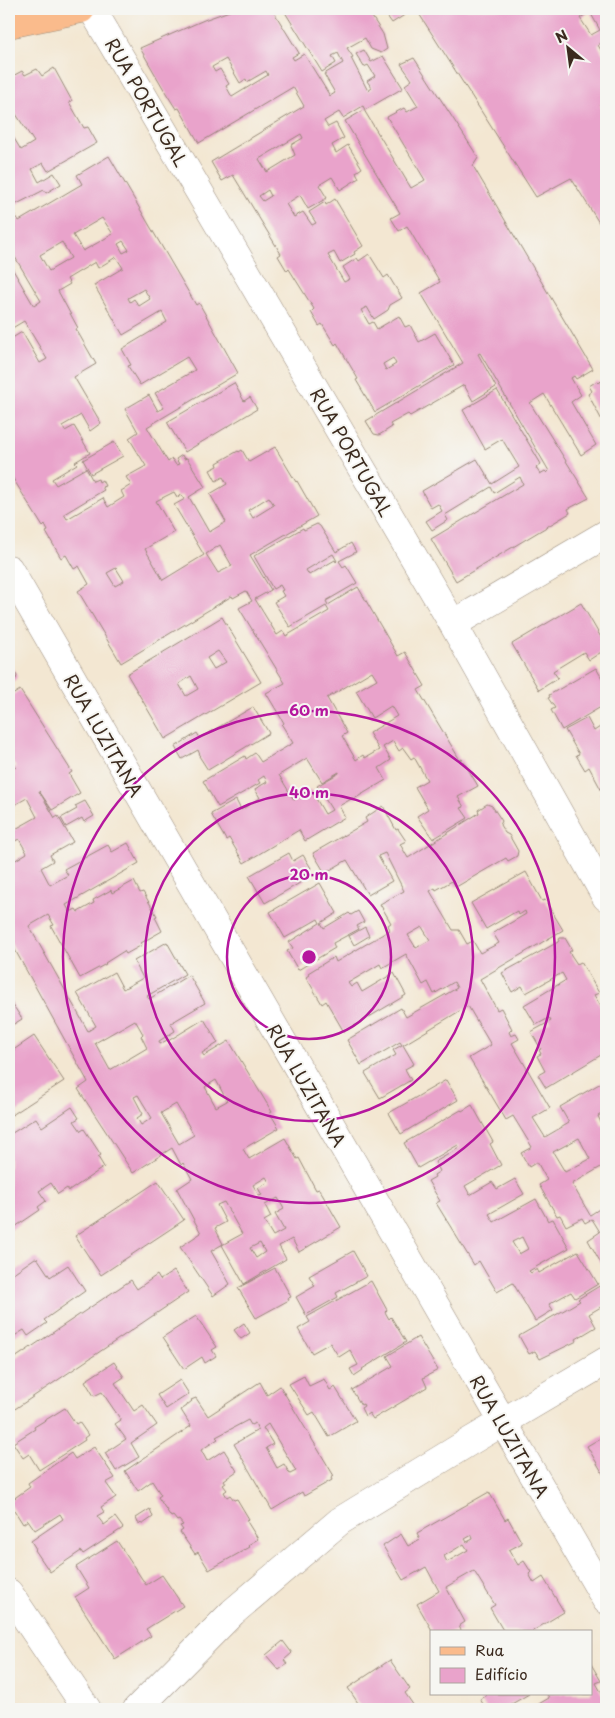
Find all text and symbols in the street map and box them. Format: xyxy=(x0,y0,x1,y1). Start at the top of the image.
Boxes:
north arrow xyxy=(542,22,592,72)
text: N xyxy=(552,24,571,48)
street label: RUA PORTUGAL xyxy=(99,33,195,171)
street label: RUA PORTUGAL xyxy=(304,383,400,521)
street label: RUA LUZITANA xyxy=(58,669,150,801)
text: 60 m xyxy=(289,698,329,721)
text: 40 m xyxy=(289,780,329,803)
text: 20 m xyxy=(290,862,328,885)
centre of rings xyxy=(300,948,318,966)
street label: RUA LUZITANA xyxy=(261,1019,353,1151)
street label: RUA LUZITANA xyxy=(464,1370,556,1502)
legend xyxy=(430,1630,592,1696)
text: Rua xyxy=(475,1638,504,1661)
text: Edifício xyxy=(475,1662,528,1685)

